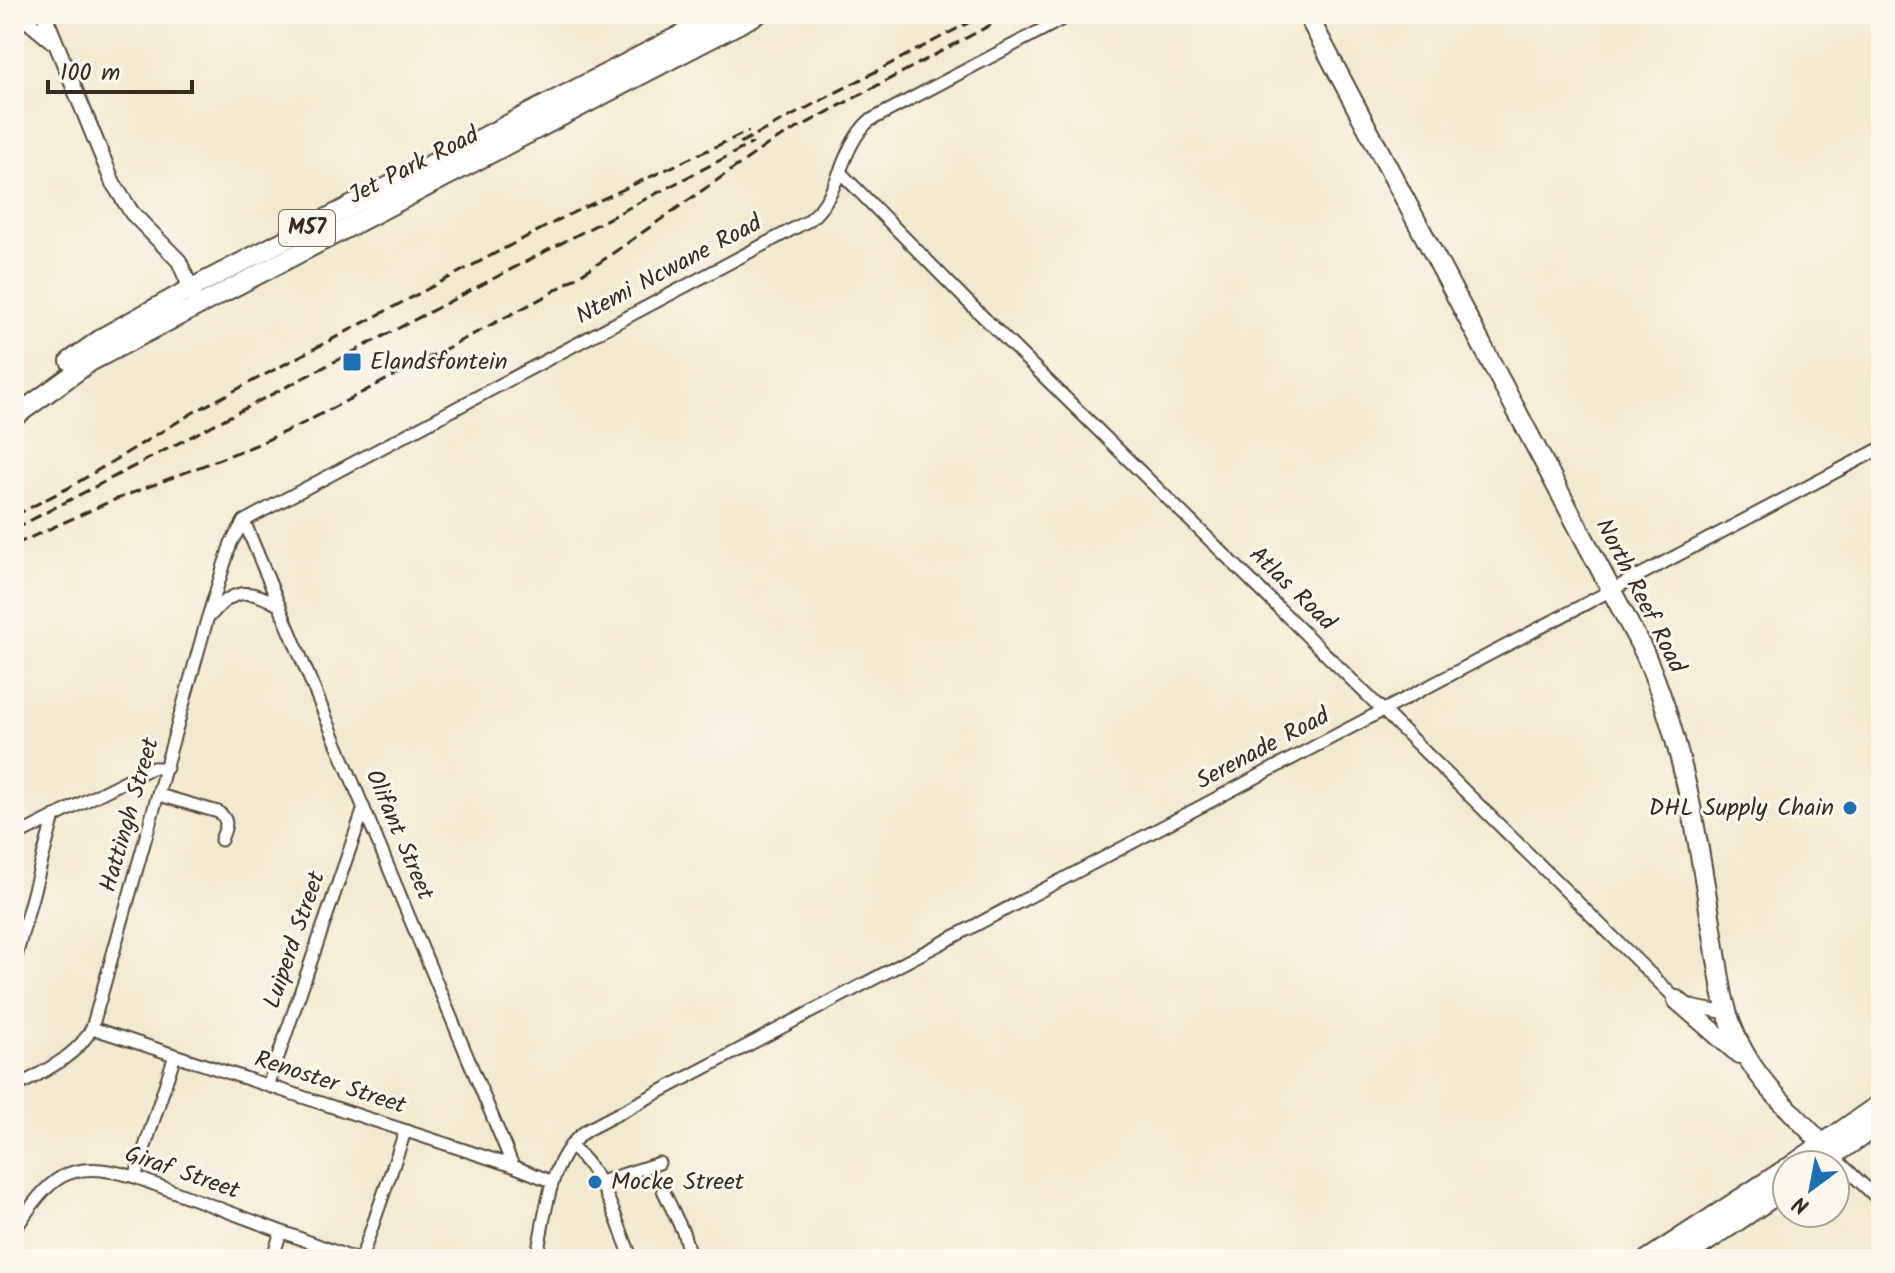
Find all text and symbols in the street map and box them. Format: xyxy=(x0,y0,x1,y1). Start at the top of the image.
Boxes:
scale bar xyxy=(48,44,192,94)
text: 100 m xyxy=(60,54,120,93)
street label: Jet Park Road xyxy=(342,116,487,216)
street label: Ntemi Ncwane Road xyxy=(569,204,770,336)
road number: M57 xyxy=(279,210,335,246)
place label: Elandsfontein xyxy=(370,343,507,382)
marker: Elandsfontein xyxy=(341,351,363,373)
street label: North Reef Road xyxy=(1584,512,1696,681)
street label: Atlas Road xyxy=(1239,537,1345,642)
street label: Serenade Road xyxy=(1189,697,1338,801)
street label: Hattingh Street xyxy=(89,732,171,897)
street label: Olifant Street xyxy=(354,763,444,907)
place label: DHL Supply Chain xyxy=(1649,789,1834,828)
marker: DHL Supply Chain xyxy=(1841,799,1859,817)
street label: Luiperd Street xyxy=(253,865,337,1014)
street label: Renoster Street xyxy=(249,1040,411,1126)
street label: Giraf Street xyxy=(119,1135,245,1211)
north arrow xyxy=(1771,1149,1851,1229)
place label: Mocke Street xyxy=(611,1163,745,1202)
marker: Mocke Street xyxy=(586,1173,604,1191)
text: N xyxy=(1786,1185,1817,1222)

